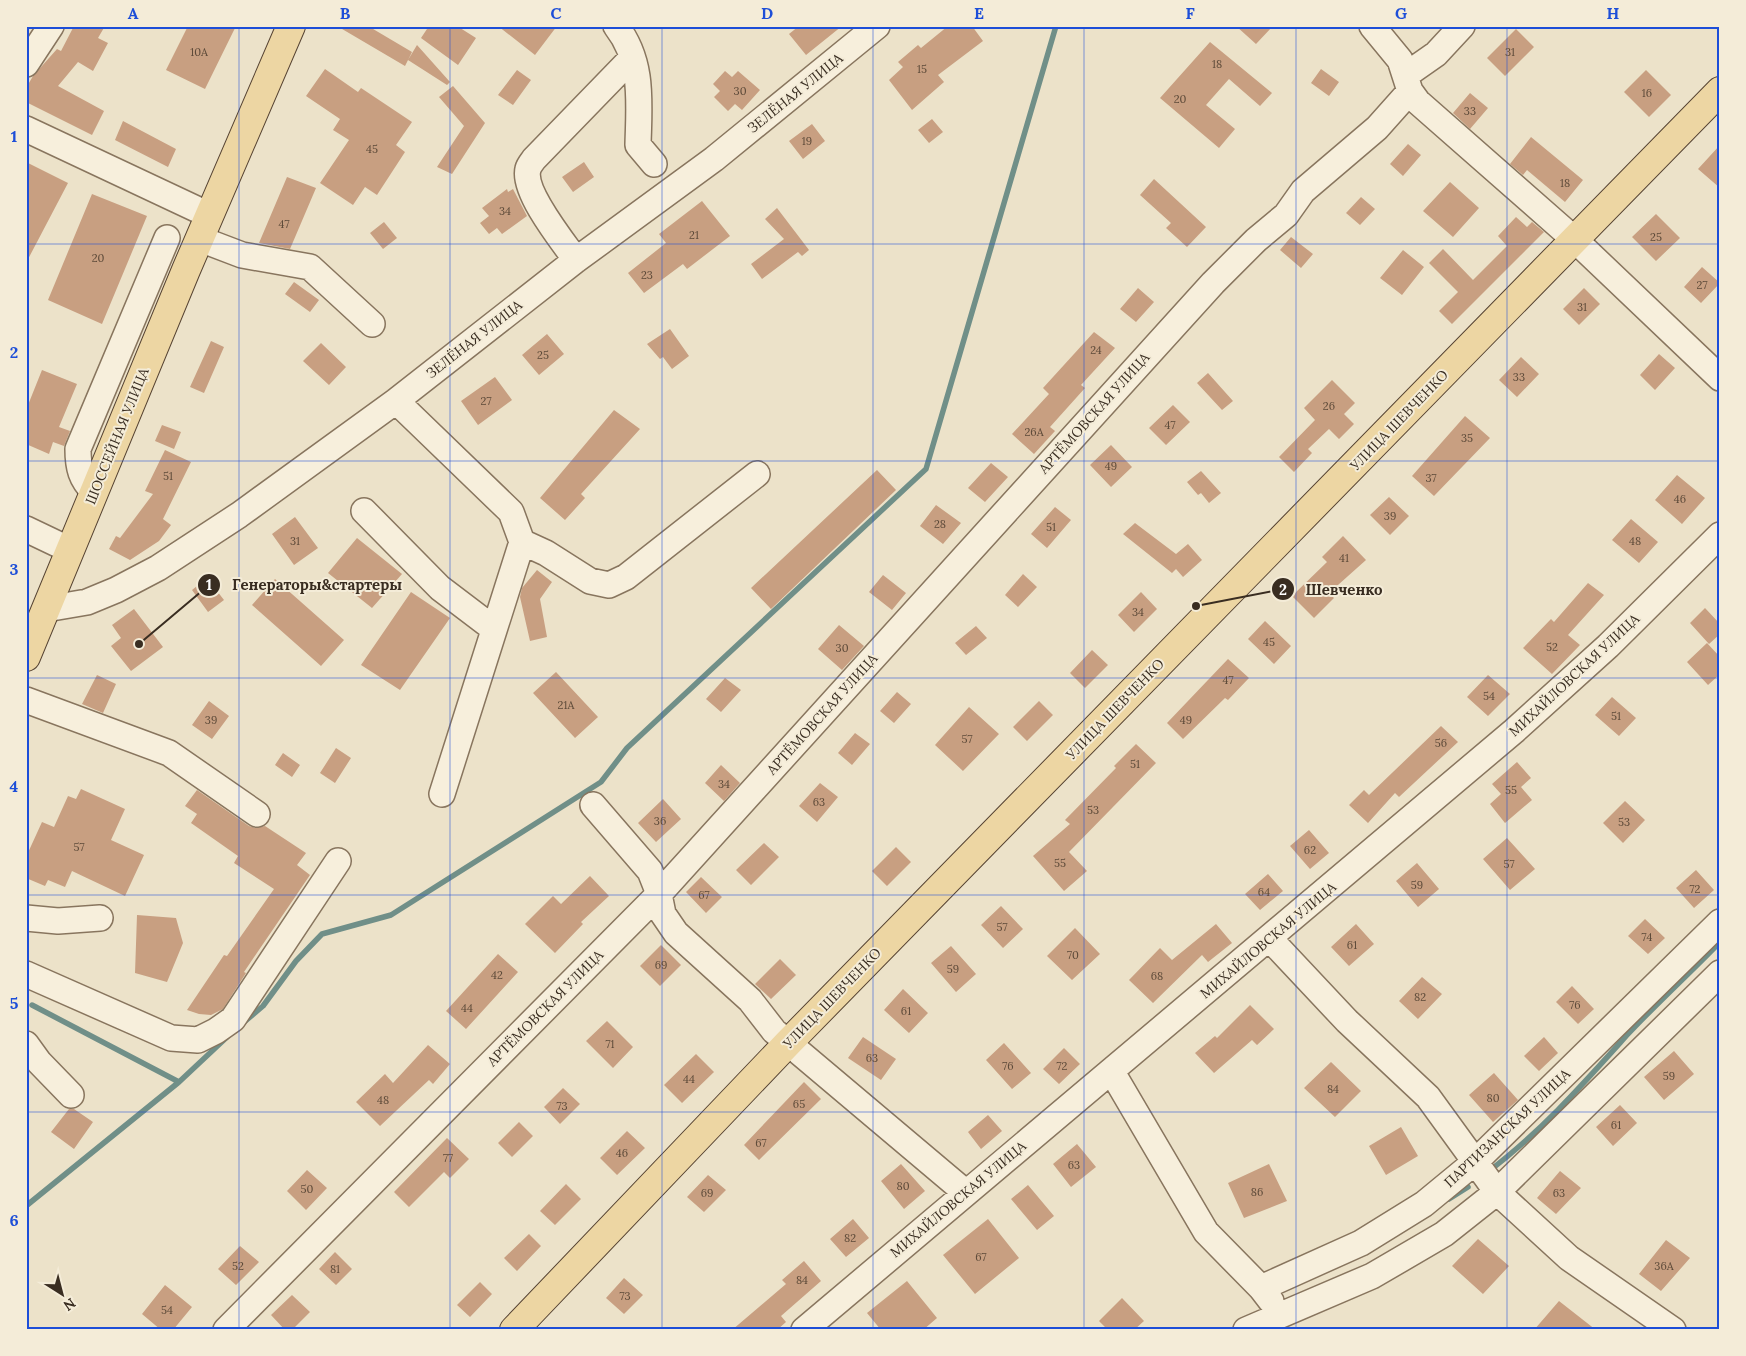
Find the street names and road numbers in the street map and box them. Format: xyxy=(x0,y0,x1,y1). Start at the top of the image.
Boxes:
street label: ЗЕЛЁНАЯ УЛИЦА xyxy=(744,49,846,137)
street label: ЗЕЛЁНАЯ УЛИЦА xyxy=(422,296,526,382)
street label: АРТЁМОВСКАЯ УЛИЦА xyxy=(1034,348,1153,478)
street label: ШОССЕЙНАЯ УЛИЦА xyxy=(81,365,153,507)
street label: УЛИЦА ШЕВЧЕНКО xyxy=(1345,366,1452,475)
street label: МИХАЙЛОВСКАЯ УЛИЦА xyxy=(1505,610,1643,740)
street label: АРТЁМОВСКАЯ УЛИЦА xyxy=(762,649,881,779)
street label: УЛИЦА ШЕВЧЕНКО xyxy=(1061,655,1168,764)
street label: МИХАЙЛОВСКАЯ УЛИЦА xyxy=(1196,878,1340,1002)
street label: УЛИЦА ШЕВЧЕНКО xyxy=(778,944,885,1053)
street label: АРТЁМОВСКАЯ УЛИЦА xyxy=(482,946,607,1071)
street label: ПАРТИЗАНСКАЯ УЛИЦА xyxy=(1440,1065,1574,1191)
street label: МИХАЙЛОВСКАЯ УЛИЦА xyxy=(886,1137,1030,1261)

